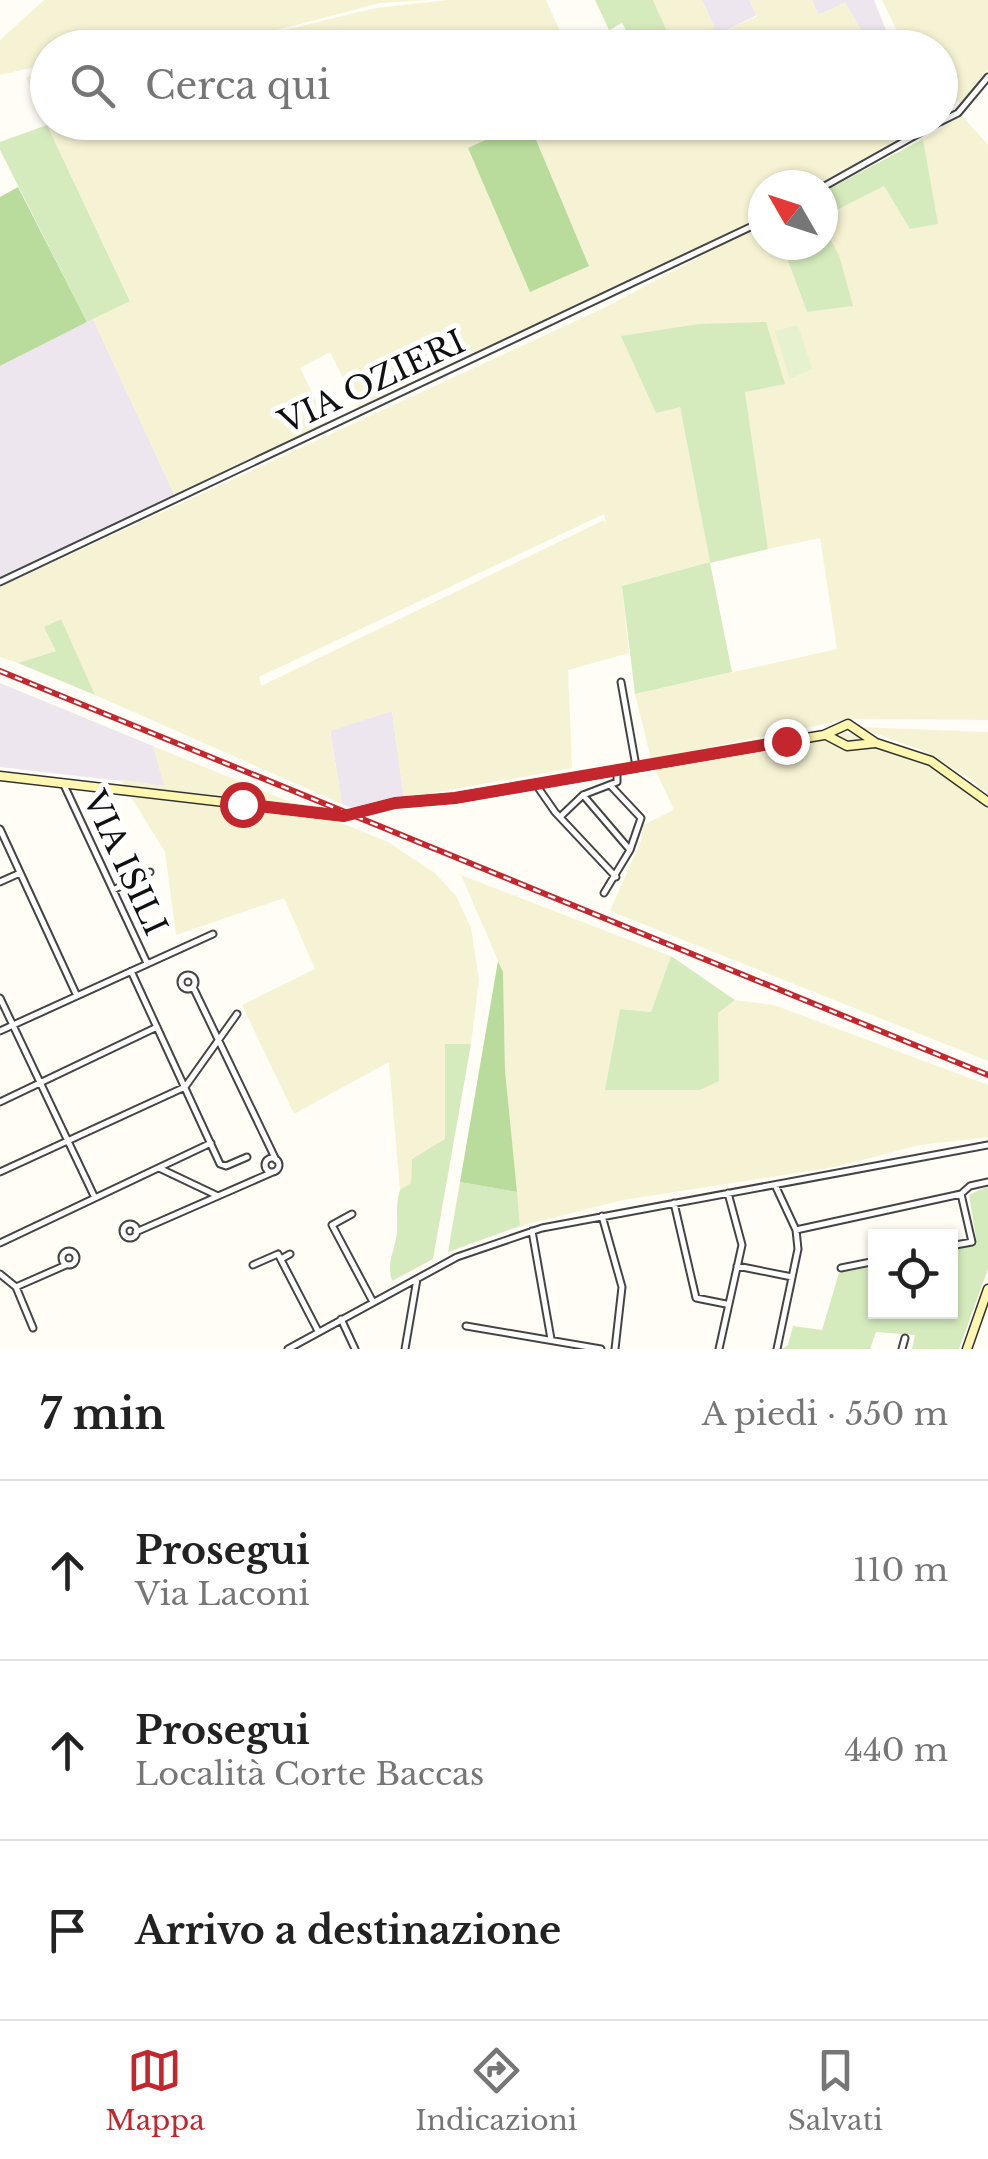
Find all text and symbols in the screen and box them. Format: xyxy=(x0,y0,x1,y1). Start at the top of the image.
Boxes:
search box xyxy=(30,30,958,140)
icon: search xyxy=(65,58,120,113)
text: Cerca qui xyxy=(145,62,330,109)
north arrow xyxy=(748,170,838,260)
street label: VIA OZIERI xyxy=(272,322,471,443)
route end xyxy=(764,719,810,765)
route start xyxy=(220,782,266,828)
street label: VIA ISILI xyxy=(74,784,176,942)
map controls xyxy=(868,1229,958,1319)
button: locate xyxy=(868,1229,958,1319)
text: 7 min xyxy=(40,1388,165,1440)
text: A piedi · 550 m xyxy=(702,1394,948,1434)
text: Prosegui xyxy=(135,1527,310,1574)
icon: ahead xyxy=(40,1543,95,1598)
text: 110 m xyxy=(853,1550,948,1590)
text: Via Laconi xyxy=(135,1574,309,1614)
text: Prosegui xyxy=(135,1707,310,1754)
icon: ahead xyxy=(40,1723,95,1778)
text: 440 m xyxy=(844,1730,948,1770)
text: Località Corte Baccas xyxy=(135,1754,484,1794)
icon: arrive xyxy=(40,1903,95,1958)
text: Arrivo a destinazione xyxy=(135,1907,561,1954)
tab: Mappa xyxy=(105,2043,205,2138)
tab: Indicazioni xyxy=(415,2043,577,2138)
tab: Salvati xyxy=(788,2043,883,2138)

